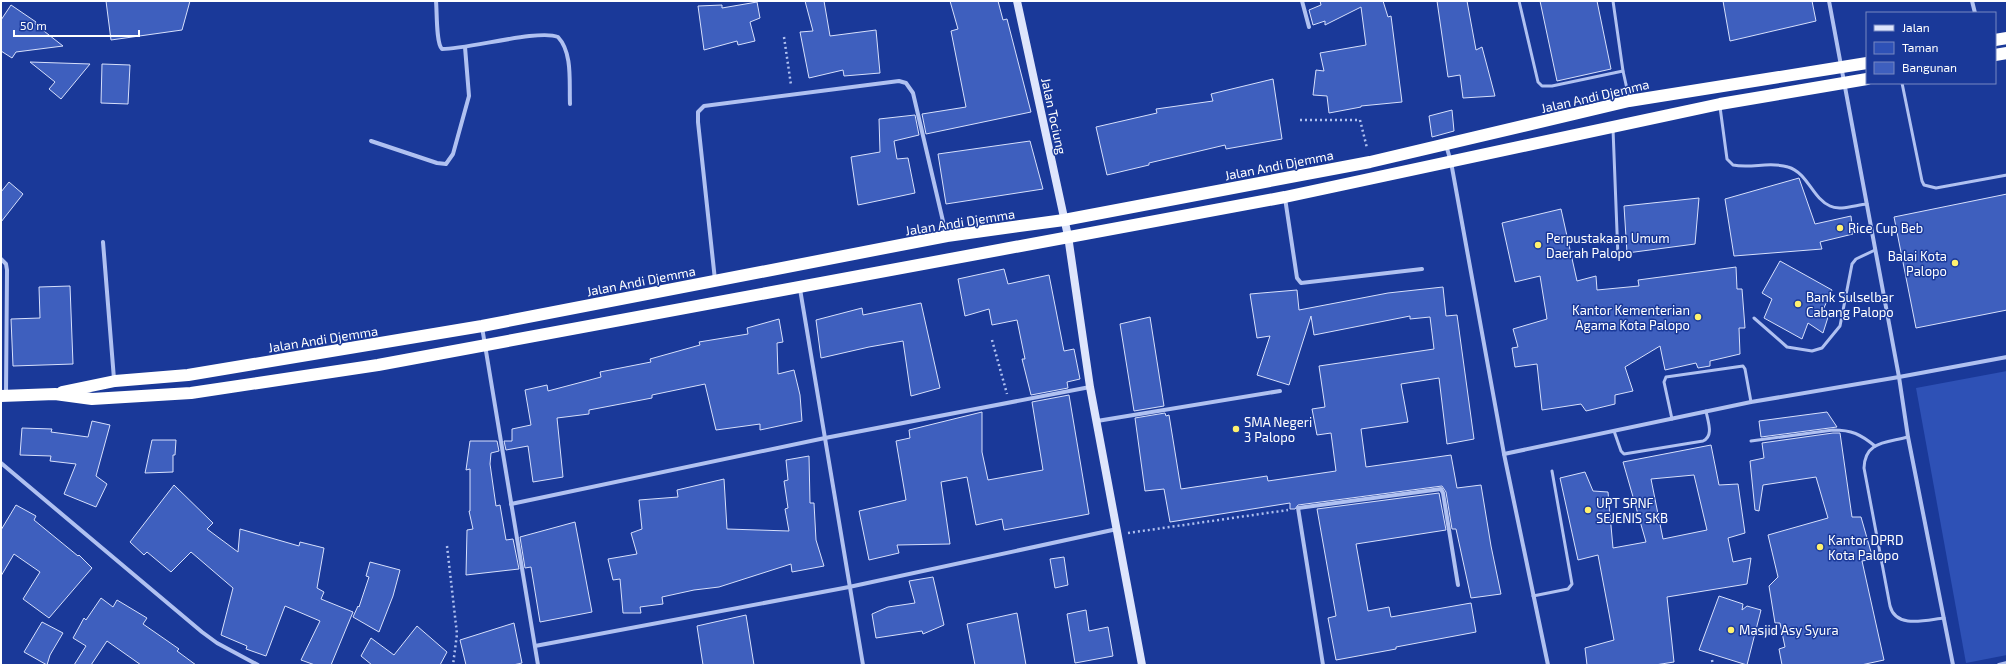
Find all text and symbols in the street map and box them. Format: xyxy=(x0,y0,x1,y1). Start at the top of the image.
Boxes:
scale bar xyxy=(14,12,139,38)
legend xyxy=(1866,12,1996,84)
text: 50 m xyxy=(20,18,47,32)
text: Jalan xyxy=(1902,20,1930,34)
text: Taman xyxy=(1902,40,1939,54)
text: Bangunan xyxy=(1902,60,1957,74)
street label: Jalan Tociung xyxy=(1038,76,1070,156)
street label: Jalan Andi Djemma xyxy=(1539,76,1651,116)
street label: Jalan Andi Djemma xyxy=(1223,147,1335,183)
street label: Jalan Andi Djemma xyxy=(904,205,1016,239)
place label: Rice Cup Beb xyxy=(1848,220,1923,236)
marker: Rice Cup Beb xyxy=(1835,223,1845,233)
place label: Perpustakaan Umum Daerah Palopo xyxy=(1546,230,1670,261)
marker: Perpustakaan Umum Daerah Palopo xyxy=(1533,240,1543,250)
place label: Balai Kota Palopo xyxy=(1888,248,1947,279)
marker: Balai Kota Palopo xyxy=(1950,258,1960,268)
street label: Jalan Andi Djemma xyxy=(585,263,697,299)
place label: Bank Sulselbar Cabang Palopo xyxy=(1806,289,1894,320)
marker: Bank Sulselbar Cabang Palopo xyxy=(1793,299,1803,309)
place label: Kantor Kementerian Agama Kota Palopo xyxy=(1572,302,1690,333)
marker: Kantor Kementerian Agama Kota Palopo xyxy=(1693,312,1703,322)
street label: Jalan Andi Djemma xyxy=(267,322,379,356)
place label: SMA Negeri 3 Palopo xyxy=(1244,414,1312,445)
marker: SMA Negeri 3 Palopo xyxy=(1231,424,1241,434)
place label: UPT SPNF SEJENIS SKB xyxy=(1596,495,1668,526)
marker: UPT SPNF SEJENIS SKB xyxy=(1583,505,1593,515)
place label: Kantor DPRD Kota Palopo xyxy=(1828,532,1904,563)
marker: Kantor DPRD Kota Palopo xyxy=(1815,542,1825,552)
place label: Masjid Asy Syura xyxy=(1739,622,1839,638)
marker: Masjid Asy Syura xyxy=(1726,625,1736,635)

